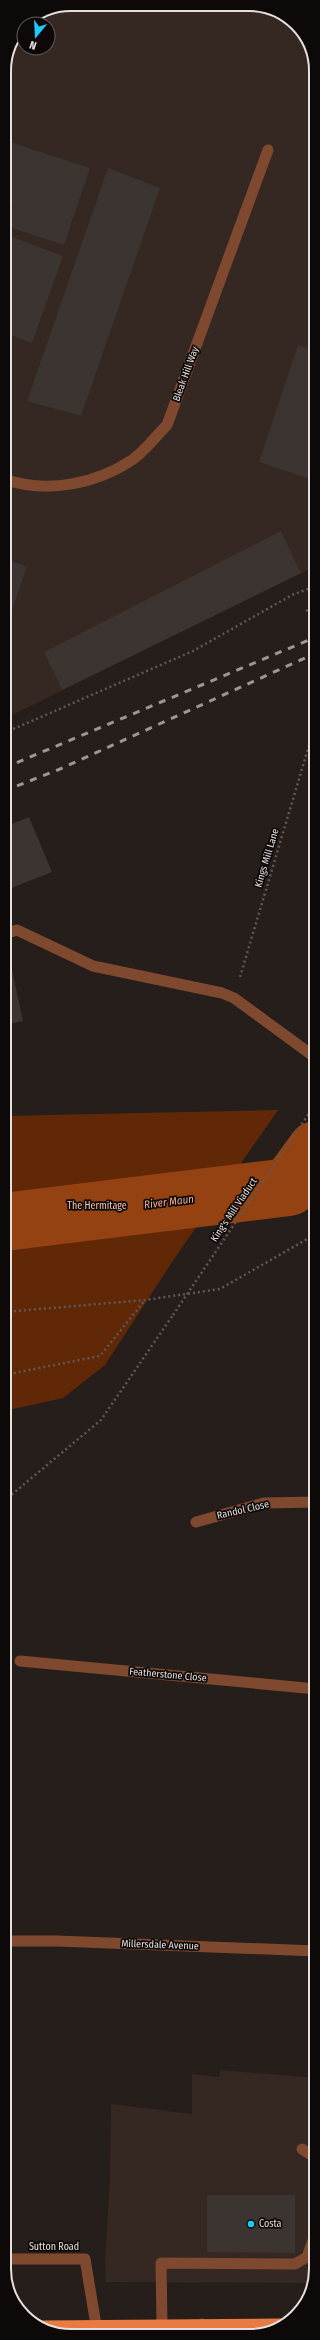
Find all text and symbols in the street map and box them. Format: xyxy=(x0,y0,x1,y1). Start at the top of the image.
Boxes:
north arrow xyxy=(16,16,56,56)
text: N xyxy=(28,38,38,52)
street label: Bleak Hill Way xyxy=(171,344,202,403)
street label: Kings Mill Lane xyxy=(252,827,282,889)
street label: King's Mill Viaduct xyxy=(208,1175,260,1244)
water label: River Maun xyxy=(143,1192,195,1212)
park label: The Hermitage xyxy=(67,1200,127,1212)
street label: Randol Close xyxy=(216,1498,270,1522)
street label: Featherstone Close xyxy=(129,1666,207,1684)
street label: Millersdale Avenue xyxy=(121,1938,199,1952)
place label: Costa xyxy=(259,2218,282,2230)
marker: Costa xyxy=(246,2219,256,2229)
street label: Sutton Road xyxy=(29,2241,79,2253)

